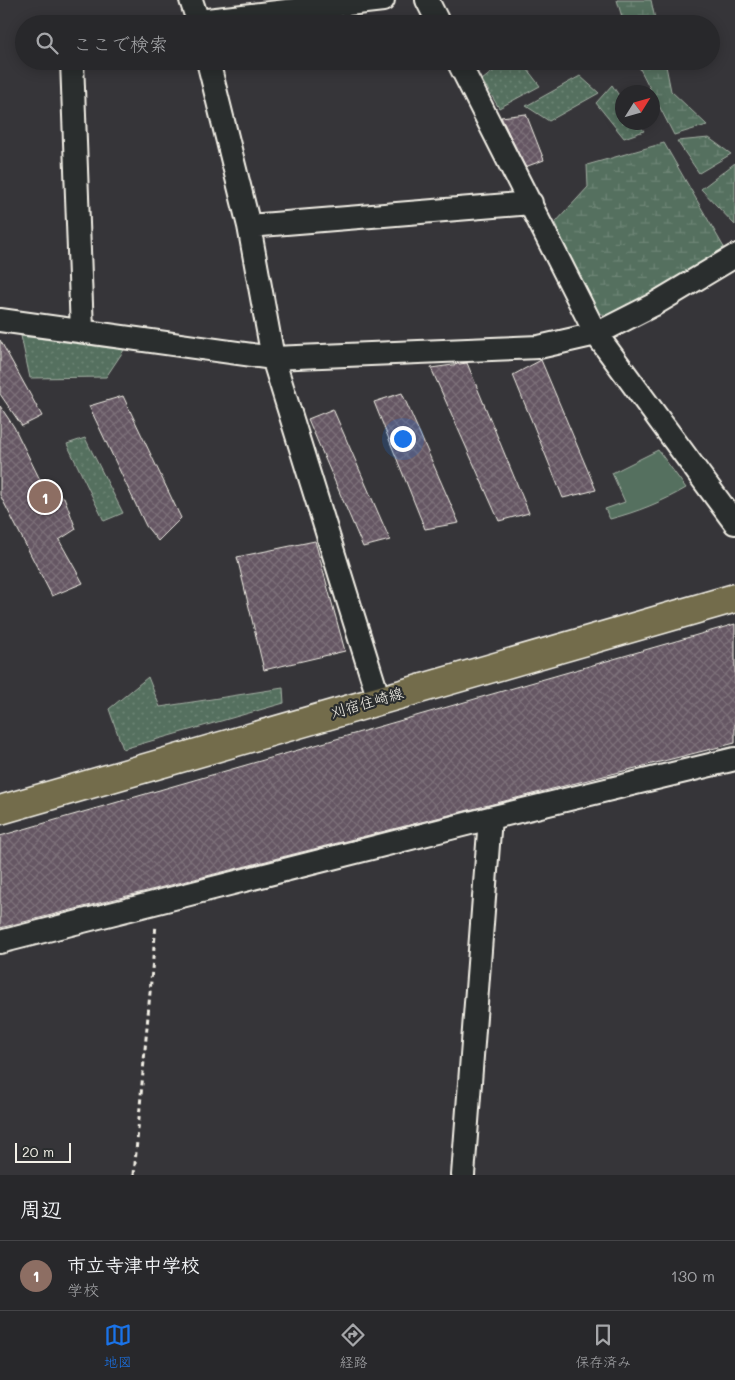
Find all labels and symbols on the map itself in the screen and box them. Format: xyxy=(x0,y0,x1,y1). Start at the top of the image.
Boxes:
north arrow xyxy=(615,85,660,130)
your location xyxy=(390,426,416,452)
pin: 1 xyxy=(29,478,61,516)
street label: 刈宿住崎線 xyxy=(328,682,406,722)
scale bar xyxy=(15,1140,71,1163)

